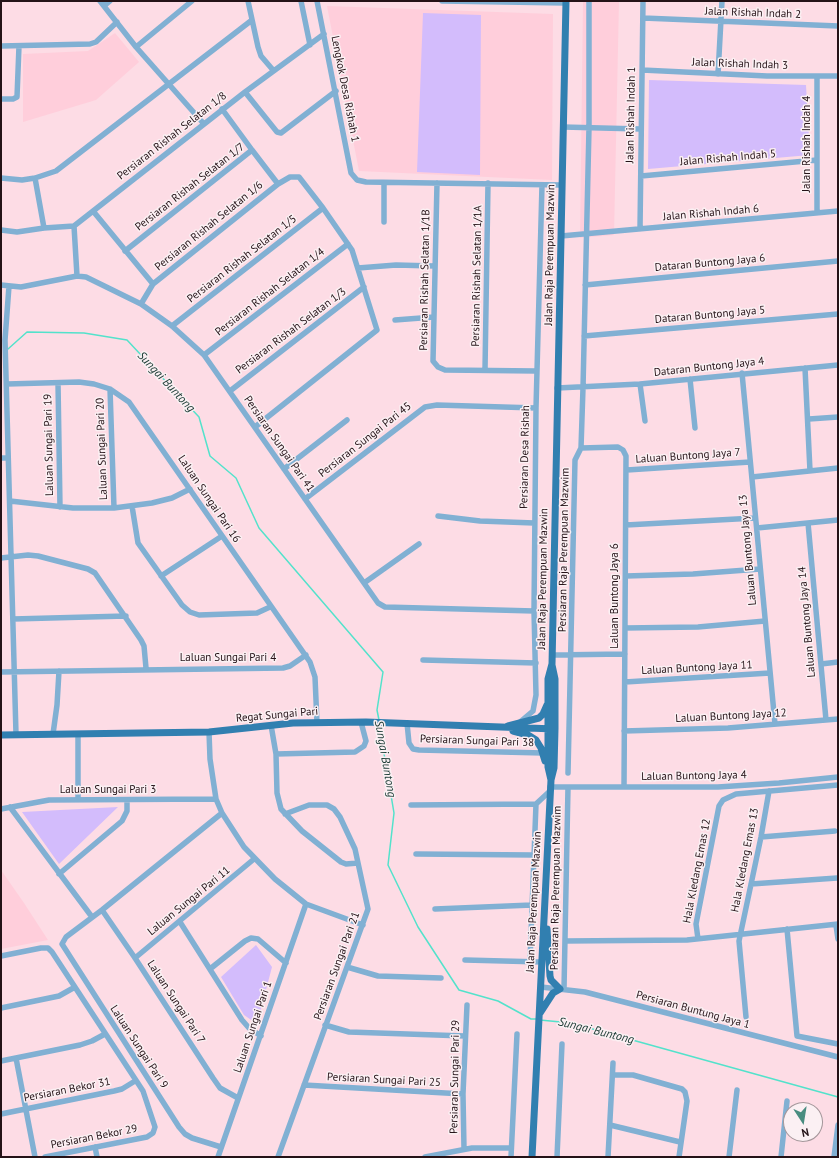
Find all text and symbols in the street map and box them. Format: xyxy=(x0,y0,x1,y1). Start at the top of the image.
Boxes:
street label: Jalan Rishah Indah 2 xyxy=(705,5,801,21)
street label: Lengkok Desa Rishah 1 xyxy=(328,35,362,143)
street label: Jalan Rishah Indah 3 xyxy=(692,56,788,72)
street label: Jalan Rishah Indah 1 xyxy=(624,67,638,163)
street label: Persiaran Rishah Selatan 1/8 xyxy=(115,89,229,183)
street label: Jalan Rishah Indah 4 xyxy=(800,96,814,192)
street label: Persiaran Rishah Selatan 1/7 xyxy=(133,140,247,234)
street label: Jalan Rishah Indah 5 xyxy=(679,147,777,169)
street label: Persiaran Rishah Selatan 1/6 xyxy=(152,178,266,274)
street label: Jalan Raja Perempuan Mazwin xyxy=(542,184,558,326)
street label: Jalan Rishah Indah 6 xyxy=(662,202,760,224)
street label: Persiaran Rishah Selatan 1/1A xyxy=(469,205,485,347)
street label: Persiaran Rishah Selatan 1/1B xyxy=(417,209,433,351)
street label: Persiaran Rishah Selatan 1/5 xyxy=(185,212,299,306)
street label: Persiaran Rishah Selatan 1/4 xyxy=(213,245,327,339)
street label: Dataran Buntong Jaya 6 xyxy=(654,252,766,274)
street label: Persiaran Rishah Selatan 1/3 xyxy=(233,285,349,377)
street label: Dataran Buntong Jaya 5 xyxy=(654,304,766,326)
water label: Sungai Buntong xyxy=(134,349,198,415)
street label: Dataran Buntong Jaya 4 xyxy=(653,355,765,379)
street label: Persiaran Sungai Pari 41 xyxy=(241,393,317,495)
street label: Laluan Sungai Pari 19 xyxy=(42,394,56,496)
street label: Laluan Sungai Pari 20 xyxy=(94,398,110,500)
street label: Persiaran Sungai Pari 45 xyxy=(316,400,414,480)
street label: Persiaran Desa Rishah xyxy=(517,405,533,509)
street label: Laluan Buntong Jaya 7 xyxy=(635,446,741,466)
street label: Laluan Sungai Pari 16 xyxy=(175,453,243,545)
street label: Persiaran Raja Perempuan Mazwim xyxy=(556,468,572,632)
street label: Laluan Buntong Jaya 13 xyxy=(737,494,759,606)
street label: Jalan Raja Perempuan Mazwin xyxy=(535,508,551,650)
street label: Laluan Buntong Jaya 6 xyxy=(608,543,622,649)
street label: Laluan Buntong Jaya 14 xyxy=(796,566,818,678)
street label: Laluan Sungai Pari 4 xyxy=(180,651,276,665)
street label: Laluan Buntong Jaya 11 xyxy=(641,658,753,678)
street label: Regat Sungai Pari xyxy=(235,705,319,725)
street label: Laluan Buntong Jaya 12 xyxy=(675,706,787,726)
water label: Sungai Buntong xyxy=(371,719,399,799)
street label: Persiaran Sungai Pari 38 xyxy=(420,732,534,750)
street label: Laluan Buntong Jaya 4 xyxy=(641,768,747,784)
street label: Laluan Sungai Pari 3 xyxy=(60,783,156,797)
street label: Persiaran Raja Perempuan Mazwim xyxy=(548,806,564,970)
street label: Hala Kledang Emas 13 xyxy=(728,807,762,913)
street label: Hala Kledang Emas 12 xyxy=(680,818,714,924)
street label: Jalan Raja Perempuan Mazwin xyxy=(524,831,544,973)
street label: Laluan Sungai Pari 11 xyxy=(145,864,233,938)
street label: Persiaran Sungai Pari 21 xyxy=(311,910,363,1022)
street label: Laluan Sungai Pari 7 xyxy=(144,958,208,1046)
street label: Laluan Sungai Pari 1 xyxy=(231,979,275,1075)
street label: Persiaran Buntung Jaya 1 xyxy=(635,988,751,1032)
street label: Laluan Sungai Pari 9 xyxy=(107,1003,171,1091)
water label: Sungai Buntong xyxy=(557,1015,635,1047)
street label: Persiaran Sungai Pari 29 xyxy=(447,1020,463,1134)
street label: Persiaran Sungai Pari 25 xyxy=(327,1070,441,1090)
street label: Persiaran Bekor 31 xyxy=(23,1075,111,1105)
north arrow xyxy=(783,1102,823,1142)
street label: Persiaran Bekor 29 xyxy=(50,1122,138,1152)
text: N xyxy=(800,1125,810,1140)

